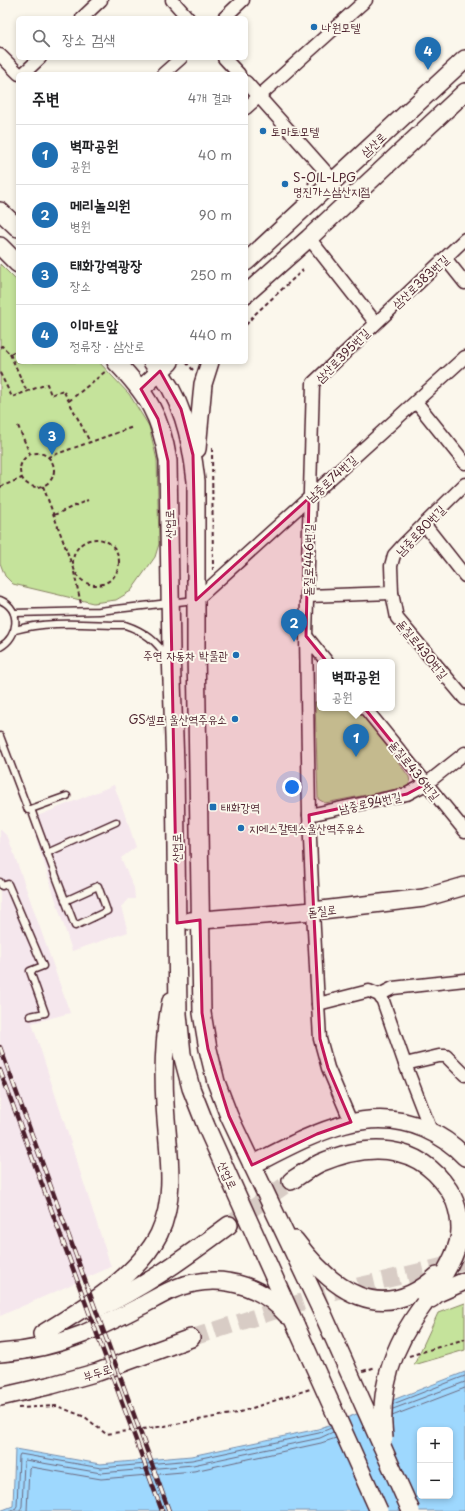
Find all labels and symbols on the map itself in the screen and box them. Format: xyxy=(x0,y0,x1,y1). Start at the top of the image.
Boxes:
place label: 나원모텔 xyxy=(322,18,361,36)
marker: 나원모텔 xyxy=(309,22,319,32)
pin: 4 xyxy=(415,37,441,70)
place label: 토마토모텔 xyxy=(271,122,320,140)
marker: 토마토모텔 xyxy=(258,126,268,136)
street label: 삼산로 xyxy=(356,128,390,160)
place label: S-OIL-LPG 명진가스삼산지점 xyxy=(293,168,370,200)
marker: S-OIL-LPG 명진가스삼산지점 xyxy=(280,179,290,189)
street label: 삼산로383번길 xyxy=(388,250,453,312)
street label: 삼산로395번길 xyxy=(311,324,373,386)
pin: 3 xyxy=(39,422,65,455)
street label: 남중로74번길 xyxy=(302,450,360,506)
street label: 남중로80번길 xyxy=(391,500,449,559)
street label: 산업로 xyxy=(160,509,178,539)
street label: 돋질로446번길 xyxy=(298,523,318,596)
pin: 2 xyxy=(281,609,307,642)
street label: 돋질로430번길 xyxy=(393,615,453,683)
place label: 주연 자동차 박물관 xyxy=(143,646,228,664)
marker: 주연 자동차 박물관 xyxy=(231,650,241,660)
place label: GS셀프 울산역주유소 xyxy=(128,710,227,728)
marker: GS셀프 울산역주유소 xyxy=(230,714,240,724)
pin: 1 xyxy=(343,724,369,757)
street label: 돋질로436번길 xyxy=(385,736,445,804)
your location xyxy=(282,777,302,797)
street label: 남중로94번길 xyxy=(337,787,403,817)
place label: 태화강역 xyxy=(221,798,260,816)
marker: 태화강역 xyxy=(208,802,218,812)
place label: 지에스칼텍스울산역주유소 xyxy=(249,819,365,837)
marker: 지에스칼텍스울산역주유소 xyxy=(236,823,246,833)
street label: 산업로 xyxy=(167,833,185,863)
street label: 돋질로 xyxy=(307,900,337,920)
street label: 산업로 xyxy=(214,1158,242,1192)
street label: 부두로 xyxy=(80,1359,114,1385)

